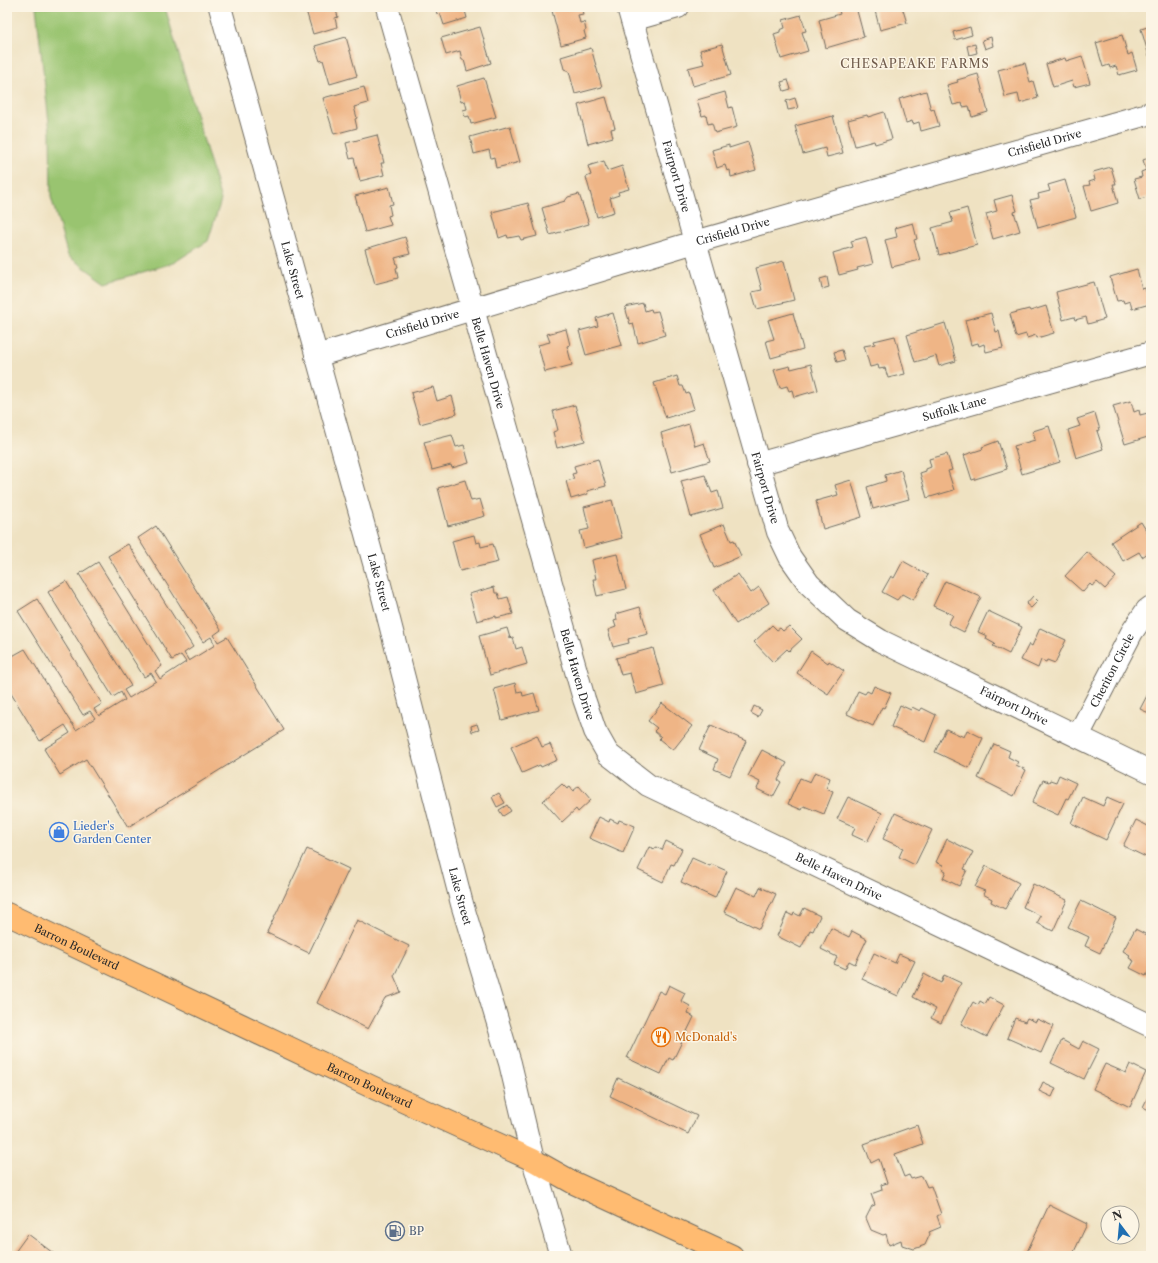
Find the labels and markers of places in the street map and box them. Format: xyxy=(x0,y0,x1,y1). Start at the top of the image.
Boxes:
place label: Lieder's Garden Center xyxy=(73,819,151,846)
shop icon: Lieder's Garden Center xyxy=(48,821,70,843)
restaurant icon: McDonald's xyxy=(650,1026,672,1048)
place label: McDonald's xyxy=(675,1030,737,1044)
fuel station icon: BP xyxy=(384,1220,406,1242)
place label: BP xyxy=(409,1224,424,1238)

